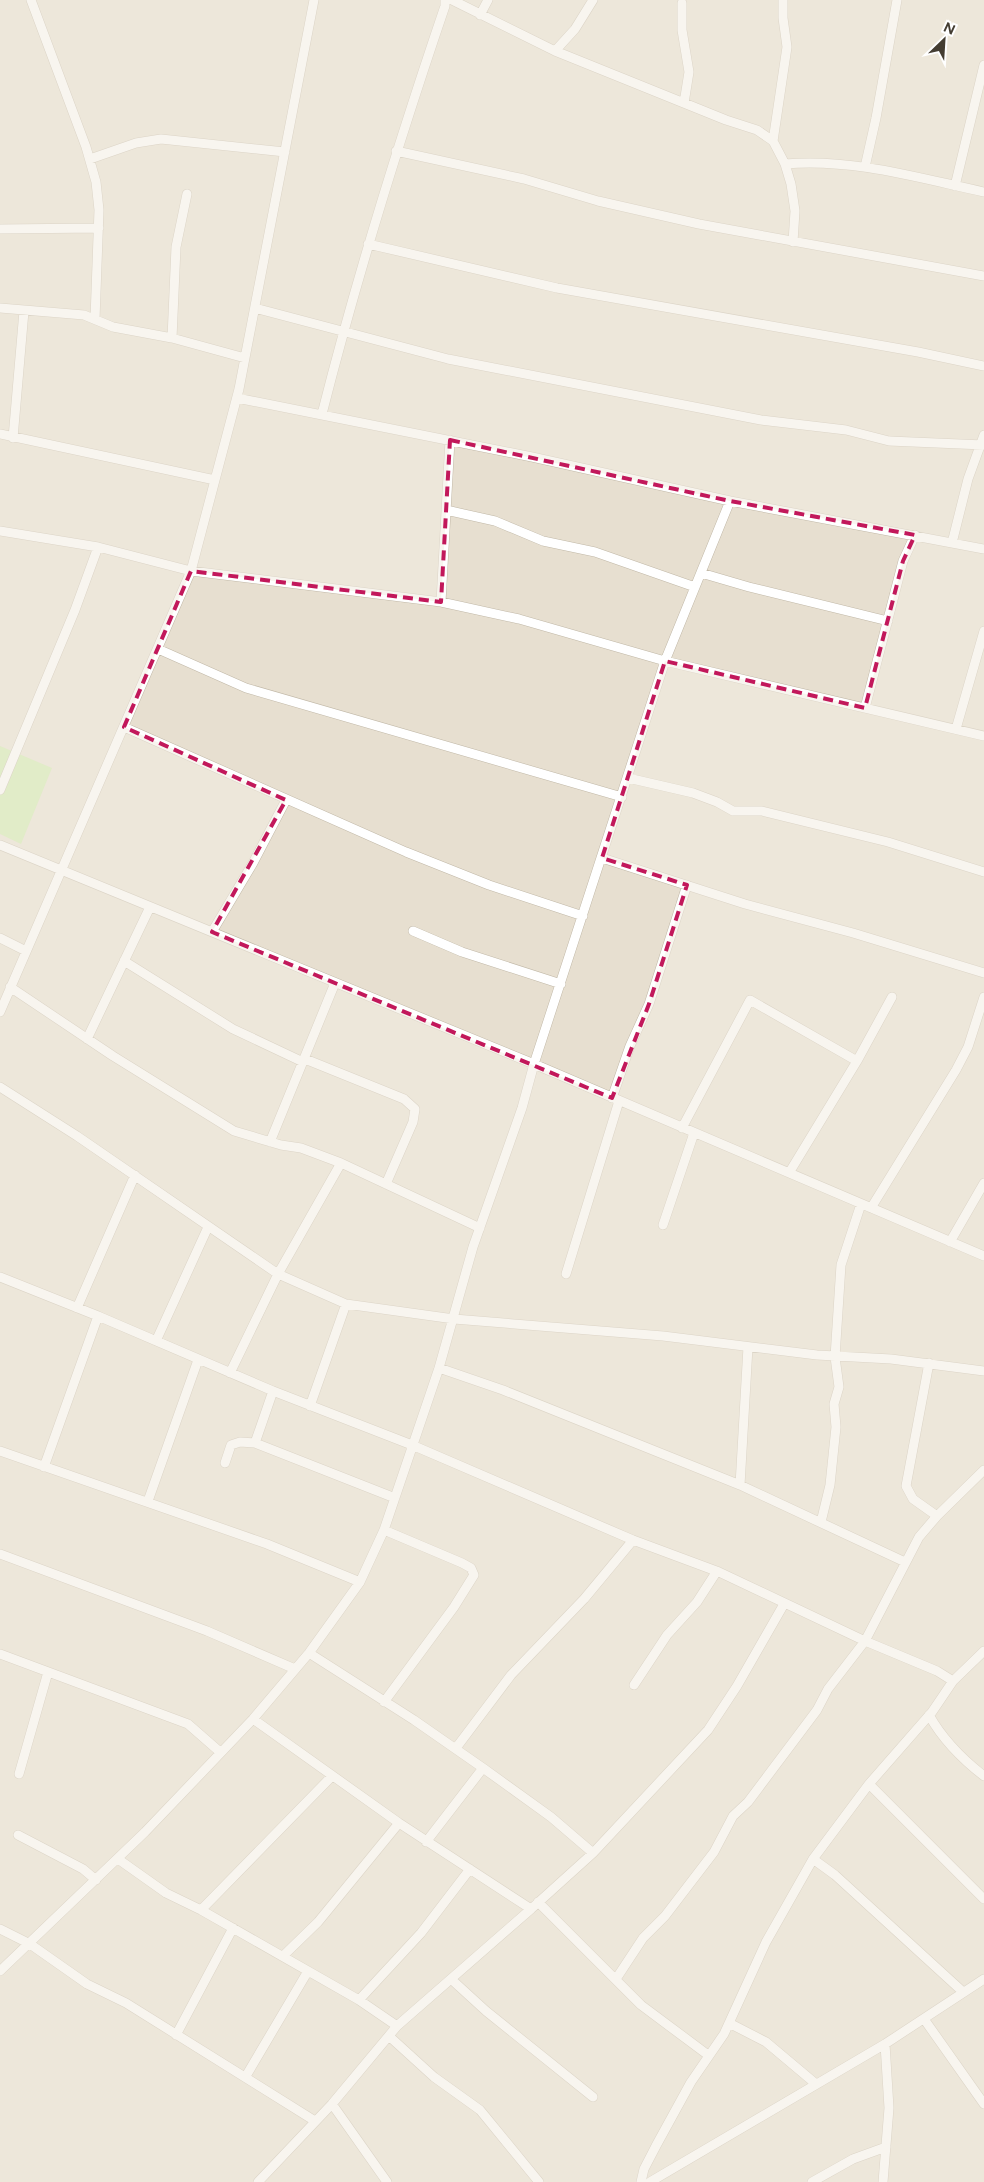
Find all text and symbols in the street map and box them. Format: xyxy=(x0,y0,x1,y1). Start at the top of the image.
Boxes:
north arrow xyxy=(919,15,969,65)
text: N xyxy=(941,19,958,39)

